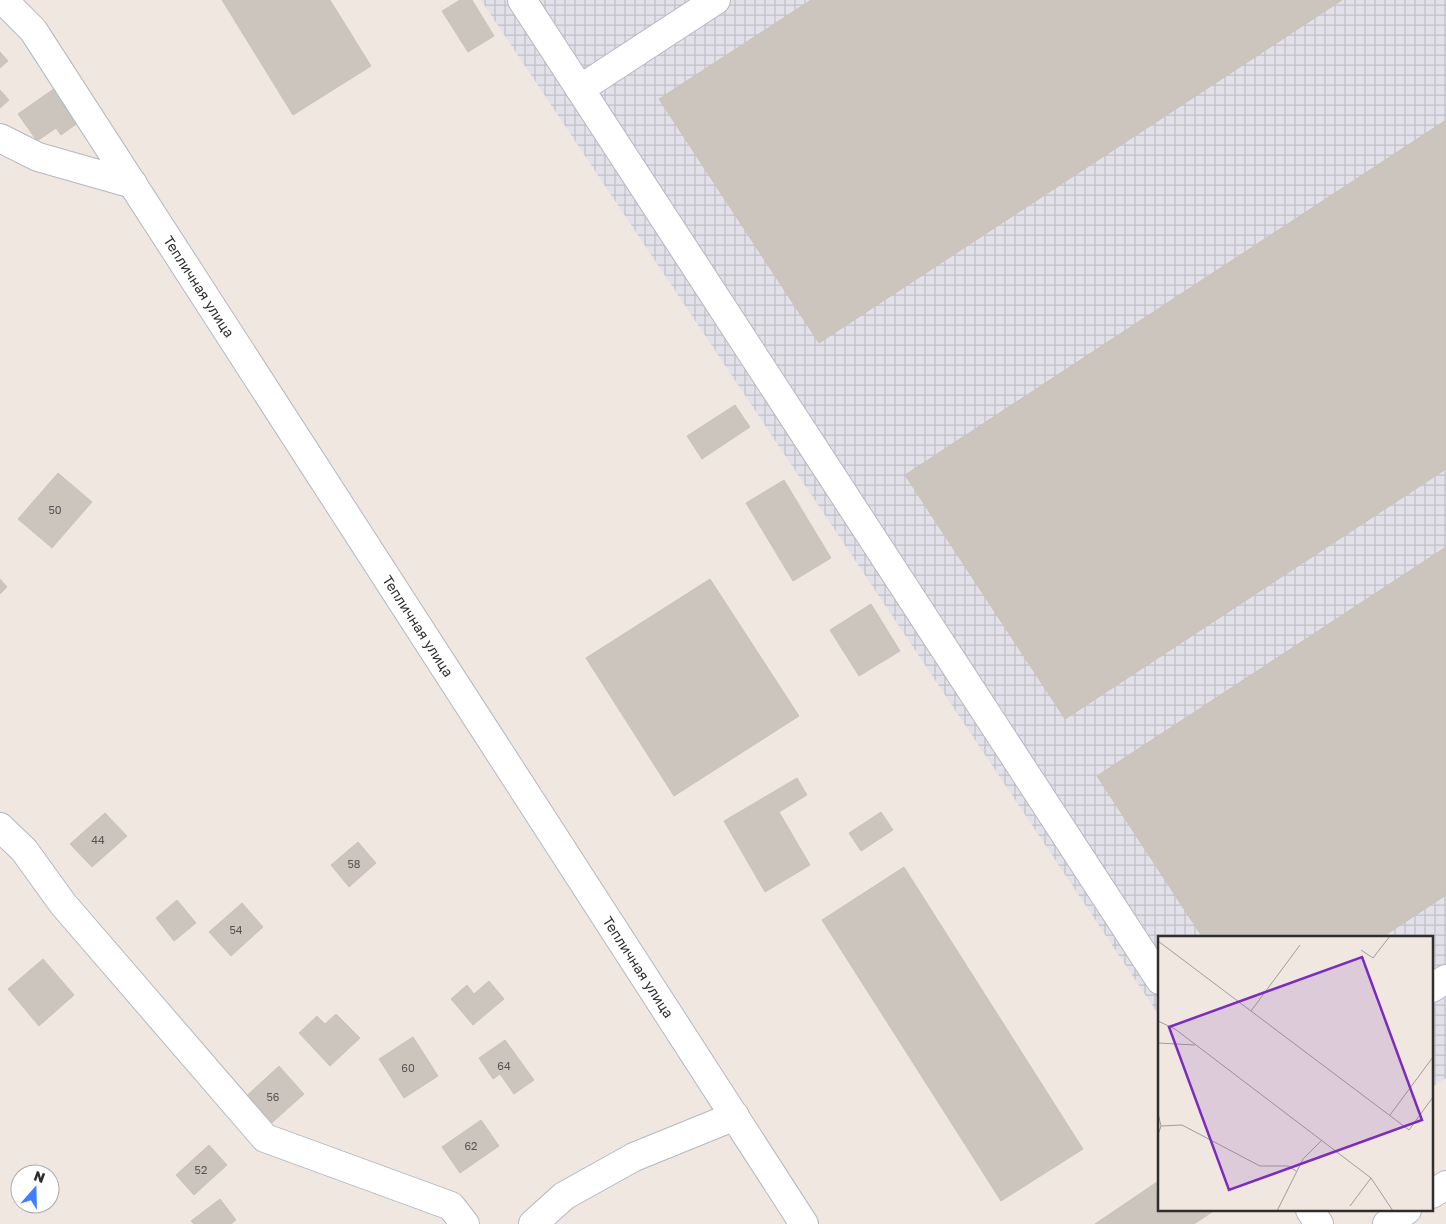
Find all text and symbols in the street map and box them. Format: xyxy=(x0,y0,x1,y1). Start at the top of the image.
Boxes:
street label: Тепличная улица xyxy=(160,232,238,340)
house number: 50 xyxy=(48,503,62,516)
street label: Тепличная улица xyxy=(379,572,457,680)
house number: 44 xyxy=(91,833,105,846)
house number: 58 xyxy=(347,857,361,870)
street label: Тепличная улица xyxy=(600,913,678,1021)
house number: 54 xyxy=(229,923,243,936)
inset map xyxy=(1158,936,1434,1212)
house number: 64 xyxy=(497,1059,511,1072)
house number: 60 xyxy=(401,1061,415,1074)
house number: 56 xyxy=(266,1090,280,1103)
house number: 62 xyxy=(464,1139,478,1152)
house number: 52 xyxy=(195,1163,207,1176)
north arrow xyxy=(10,1164,60,1214)
text: N xyxy=(32,1167,48,1186)

